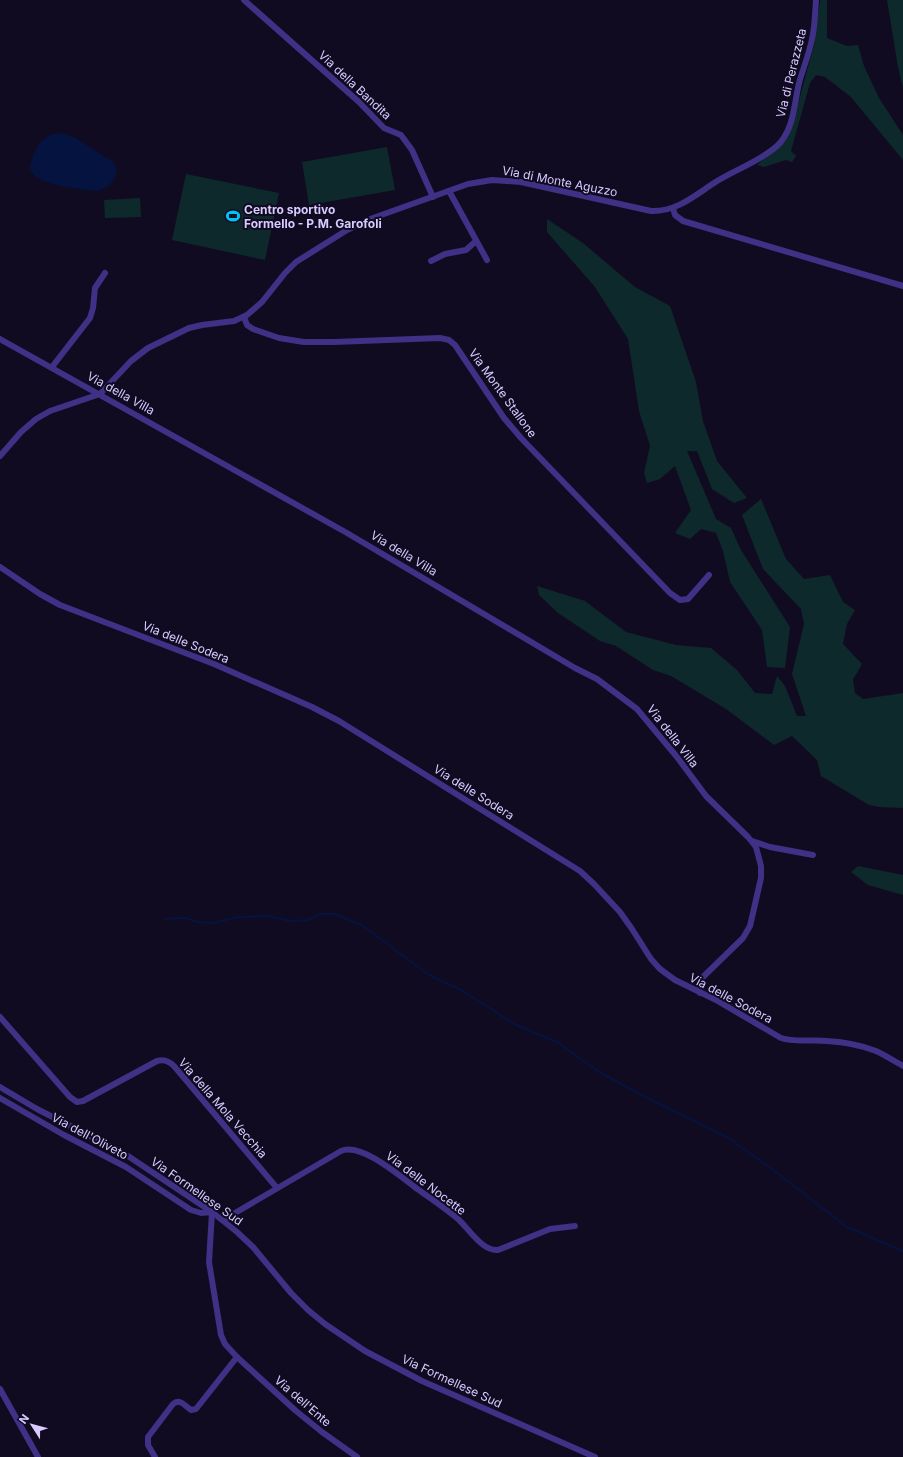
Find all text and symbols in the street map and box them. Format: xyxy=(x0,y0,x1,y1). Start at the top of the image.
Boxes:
street label: Via di Perazzeta xyxy=(773,27,809,119)
street label: Via della Bandita xyxy=(315,47,395,123)
street label: Via di Monte Aguzzo xyxy=(501,162,619,200)
place label: Centro sportivo Formello - P.M. Garofoli xyxy=(244,202,382,231)
sports icon: Centro sportivo Formello - P.M. Garofoli xyxy=(225,208,241,224)
street label: Via Monte Stallone xyxy=(466,346,540,440)
street label: Via della Villa xyxy=(84,368,158,418)
street label: Via della Villa xyxy=(368,527,440,579)
street label: Via delle Sodera xyxy=(140,618,232,666)
street label: Via della Villa xyxy=(644,702,702,770)
street label: Via delle Sodera xyxy=(431,761,517,823)
street label: Via delle Sodera xyxy=(687,970,775,1026)
street label: Via della Mola Vecchia xyxy=(175,1055,271,1161)
street label: Via dell'Oliveto xyxy=(49,1110,131,1162)
street label: Via delle Nocette xyxy=(383,1148,469,1218)
street label: Via Formellese Sud xyxy=(148,1154,246,1228)
street label: Via Formellese Sud xyxy=(399,1351,505,1411)
street label: Via dell'Ente xyxy=(272,1372,334,1430)
north arrow xyxy=(12,1405,52,1445)
text: N xyxy=(16,1412,32,1427)

